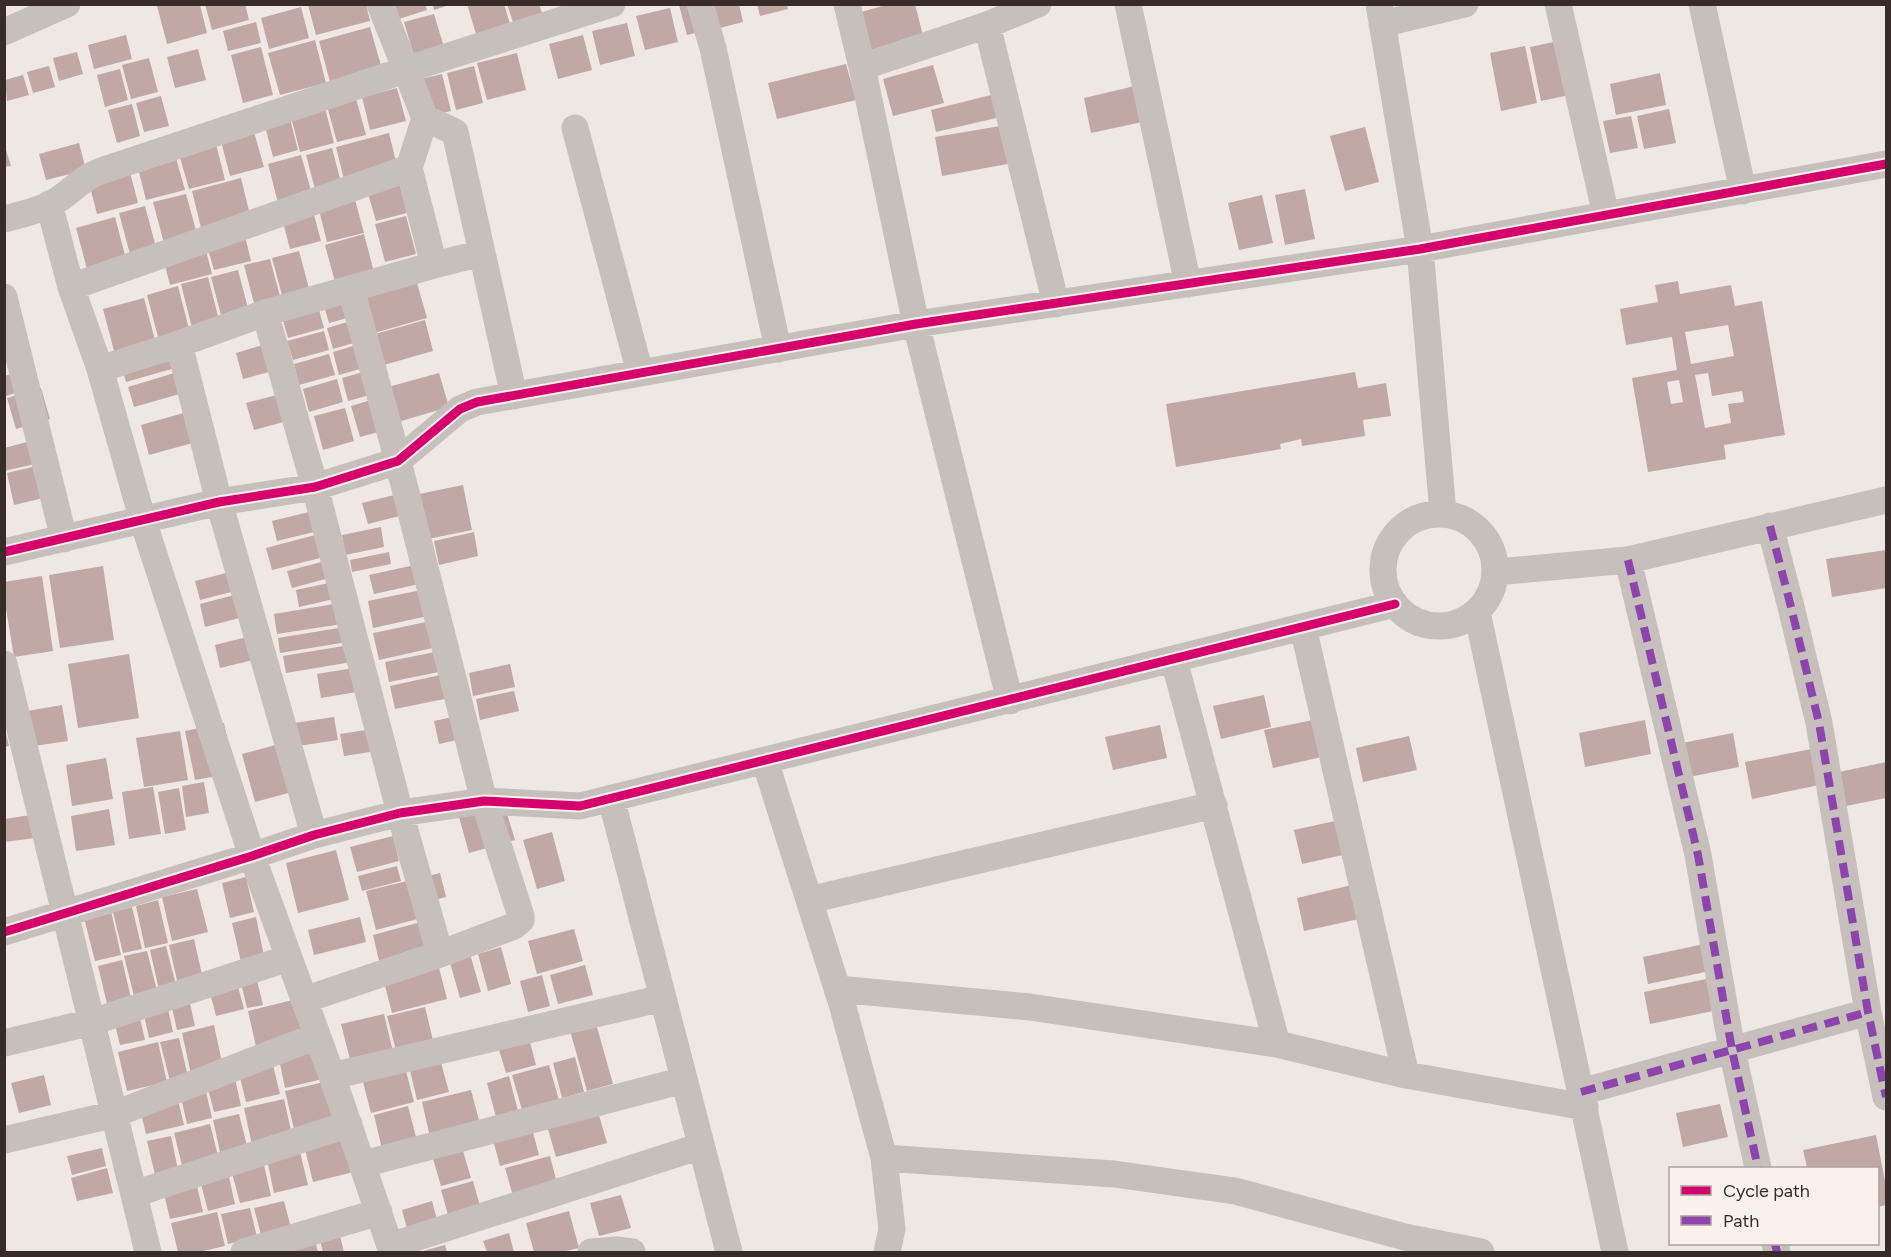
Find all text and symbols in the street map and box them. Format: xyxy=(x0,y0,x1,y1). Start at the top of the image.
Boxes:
legend xyxy=(1669,1167,1879,1245)
text: Cycle path xyxy=(1723,1180,1810,1202)
text: Path xyxy=(1723,1210,1759,1232)

